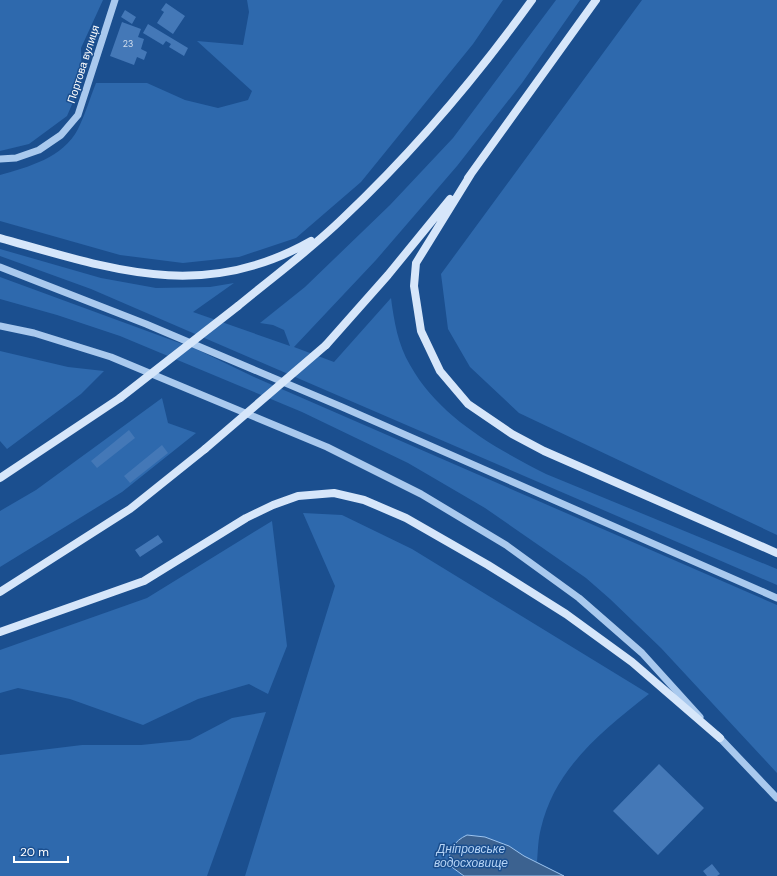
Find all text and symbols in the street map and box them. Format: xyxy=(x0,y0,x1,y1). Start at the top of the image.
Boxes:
street label: Портова вулиця xyxy=(64,23,102,105)
house number: 23 xyxy=(123,38,133,50)
scale bar xyxy=(14,838,68,864)
water label: Дніпровське водосховище xyxy=(434,841,508,871)
text: 20 m xyxy=(20,844,49,860)

